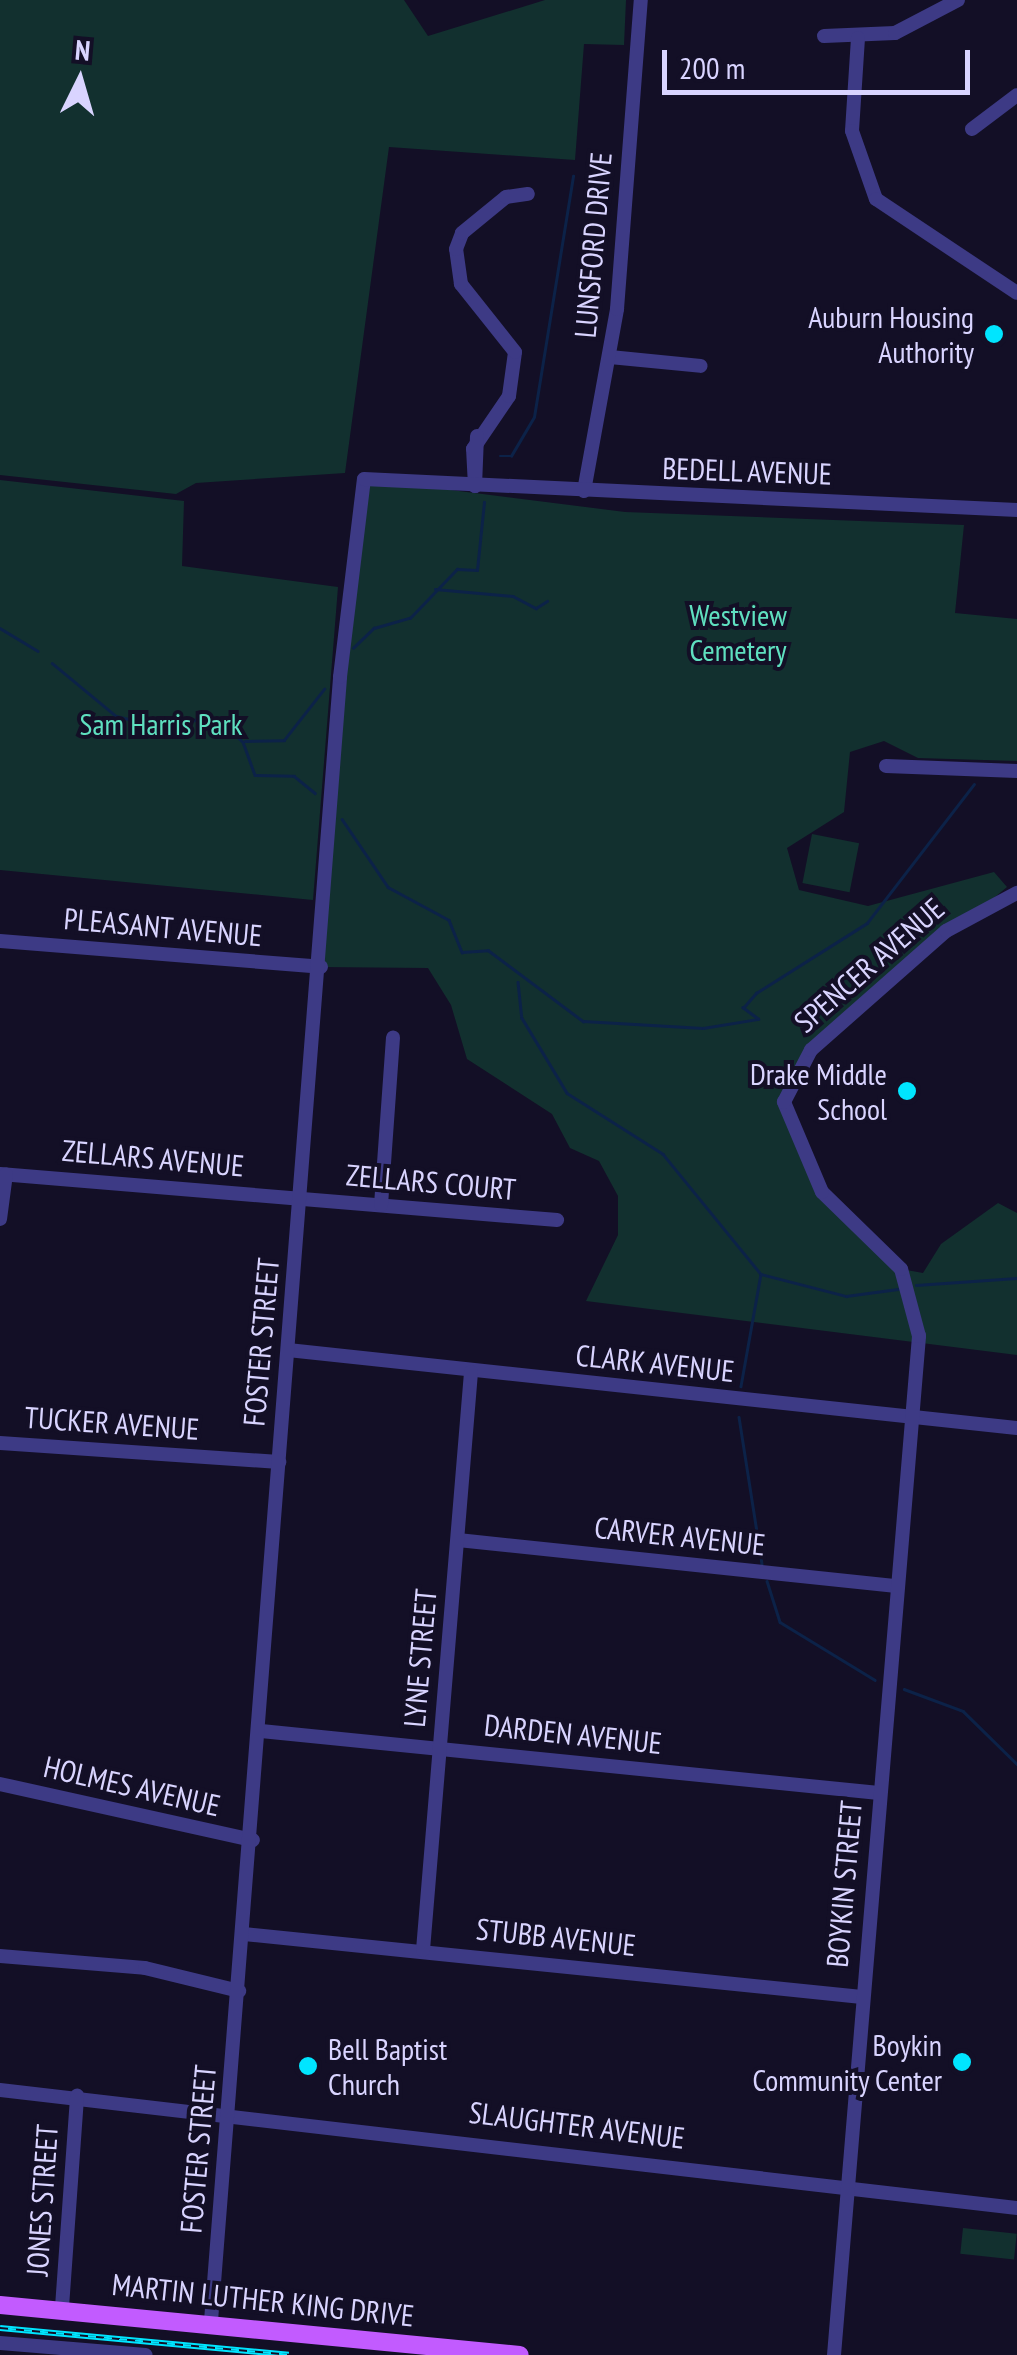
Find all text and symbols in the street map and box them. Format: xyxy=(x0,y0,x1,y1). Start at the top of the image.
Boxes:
north arrow xyxy=(30,30,130,130)
scale bar xyxy=(667,30,974,92)
text: N xyxy=(74,31,92,69)
text: 200 m xyxy=(679,48,745,87)
street label: LUNSFORD DRIVE xyxy=(567,151,619,339)
place label: Auburn Housing Authority xyxy=(808,299,974,370)
marker: Auburn Housing Authority xyxy=(983,323,1005,345)
street label: BEDELL AVENUE xyxy=(661,450,833,492)
park label: Westview Cemetery xyxy=(689,597,787,668)
park label: Sam Harris Park xyxy=(80,706,242,742)
street label: SPENCER AVENUE xyxy=(787,890,951,1040)
street label: PLEASANT AVENUE xyxy=(62,900,264,954)
place label: Drake Middle School xyxy=(750,1056,887,1126)
marker: Drake Middle School xyxy=(896,1080,918,1102)
street label: ZELLARS AVENUE xyxy=(60,1132,246,1184)
street label: ZELLARS COURT xyxy=(345,1157,517,1207)
street label: FOSTER STREET xyxy=(236,1256,286,1428)
street label: CLARK AVENUE xyxy=(573,1337,737,1389)
street label: TUCKER AVENUE xyxy=(23,1399,201,1447)
street label: CARVER AVENUE xyxy=(592,1509,768,1563)
street label: LYNE STREET xyxy=(396,1587,444,1729)
street label: DARDEN AVENUE xyxy=(482,1707,664,1761)
street label: HOLMES AVENUE xyxy=(40,1748,224,1824)
street label: BOYKIN STREET xyxy=(819,1799,869,1969)
street label: STUBB AVENUE xyxy=(474,1911,638,1963)
place label: Boykin Community Center xyxy=(752,2027,942,2098)
place label: Bell Baptist Church xyxy=(328,2031,447,2102)
marker: Boykin Community Center xyxy=(951,2051,973,2073)
marker: Bell Baptist Church xyxy=(297,2055,319,2077)
street label: FOSTER STREET xyxy=(173,2063,223,2235)
street label: SLAUGHTER AVENUE xyxy=(467,2094,687,2156)
street label: JONES STREET xyxy=(19,2123,65,2277)
street label: MARTIN LUTHER KING DRIVE xyxy=(110,2266,416,2334)

